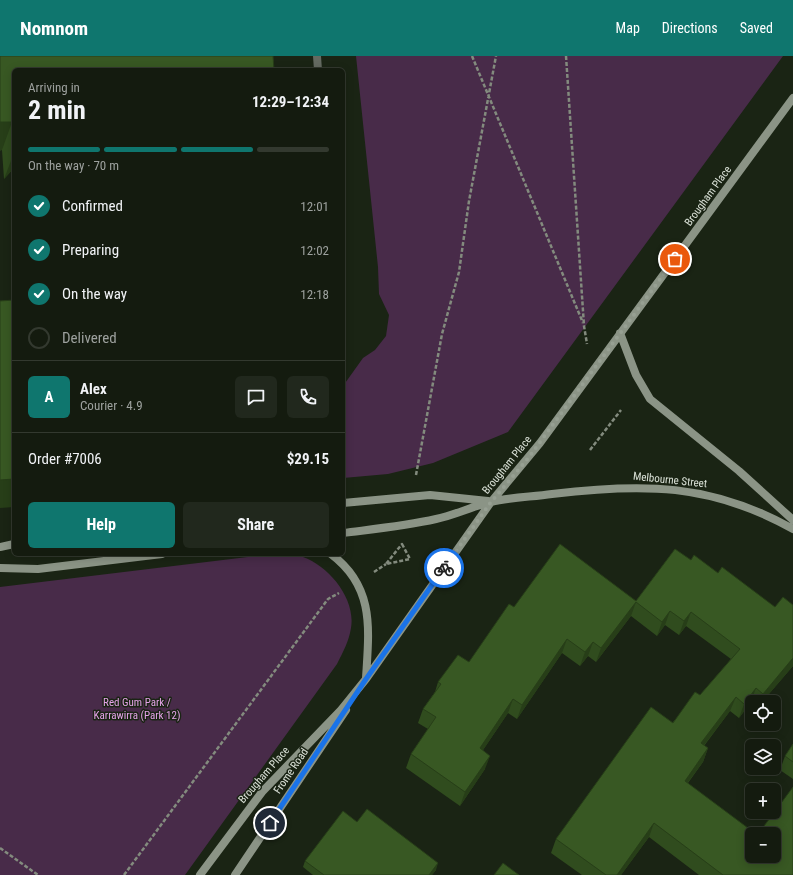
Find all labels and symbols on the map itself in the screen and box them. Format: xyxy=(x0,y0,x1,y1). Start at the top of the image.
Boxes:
street label: Brougham Place xyxy=(682,163,734,229)
pin xyxy=(658,242,692,276)
street label: Brougham Place xyxy=(480,433,534,497)
street label: Melbourne Street xyxy=(632,470,708,490)
courier xyxy=(424,548,464,588)
park label: Red Gum Park / Karrawirra (Park 12) xyxy=(94,696,180,722)
street label: Brougham Place xyxy=(236,744,292,806)
street label: Frome Road xyxy=(271,746,311,796)
pin xyxy=(253,806,287,840)

